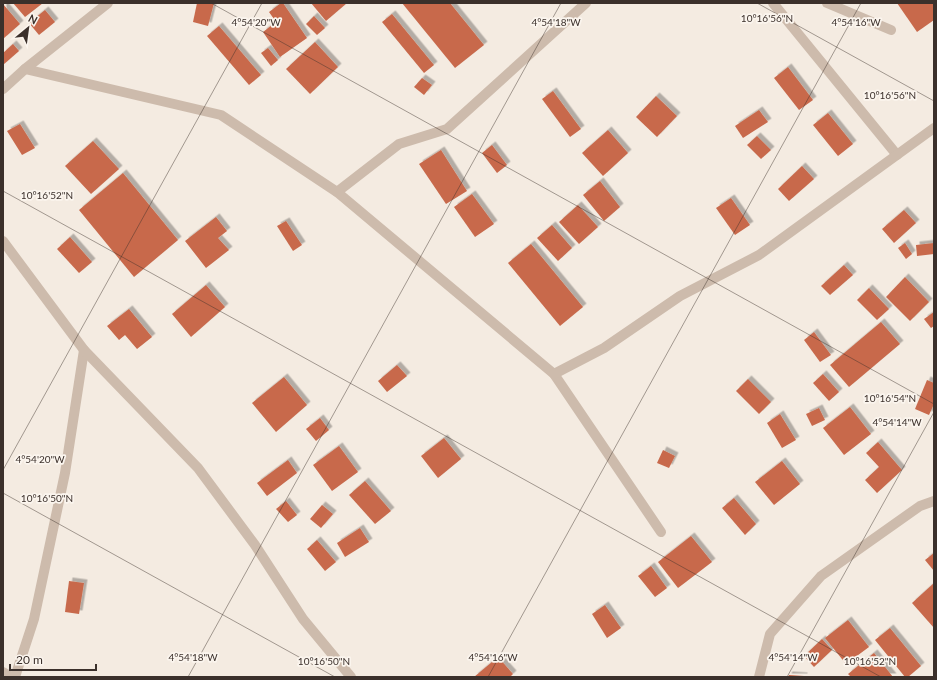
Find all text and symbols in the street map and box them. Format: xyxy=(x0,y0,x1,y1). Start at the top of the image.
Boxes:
north arrow xyxy=(8,8,48,48)
text: N xyxy=(26,11,40,27)
text: 10°16'56"N xyxy=(741,12,793,24)
text: 4°54'20"W xyxy=(231,16,281,28)
text: 4°54'18"W xyxy=(531,16,581,28)
text: 4°54'16"W xyxy=(831,16,881,28)
text: 10°16'56"N xyxy=(864,89,916,101)
text: 10°16'52"N xyxy=(21,189,73,201)
text: 10°16'54"N xyxy=(864,392,916,404)
text: 4°54'14"W xyxy=(872,416,922,428)
text: 4°54'20"W xyxy=(15,453,65,465)
text: 10°16'50"N xyxy=(21,492,73,504)
scale bar xyxy=(10,646,96,672)
text: 4°54'18"W xyxy=(168,651,218,663)
text: 4°54'16"W xyxy=(468,651,518,663)
text: 4°54'14"W xyxy=(768,651,818,663)
text: 20 m xyxy=(16,652,43,667)
text: 10°16'50"N xyxy=(298,655,350,667)
text: 10°16'52"N xyxy=(844,655,896,667)

